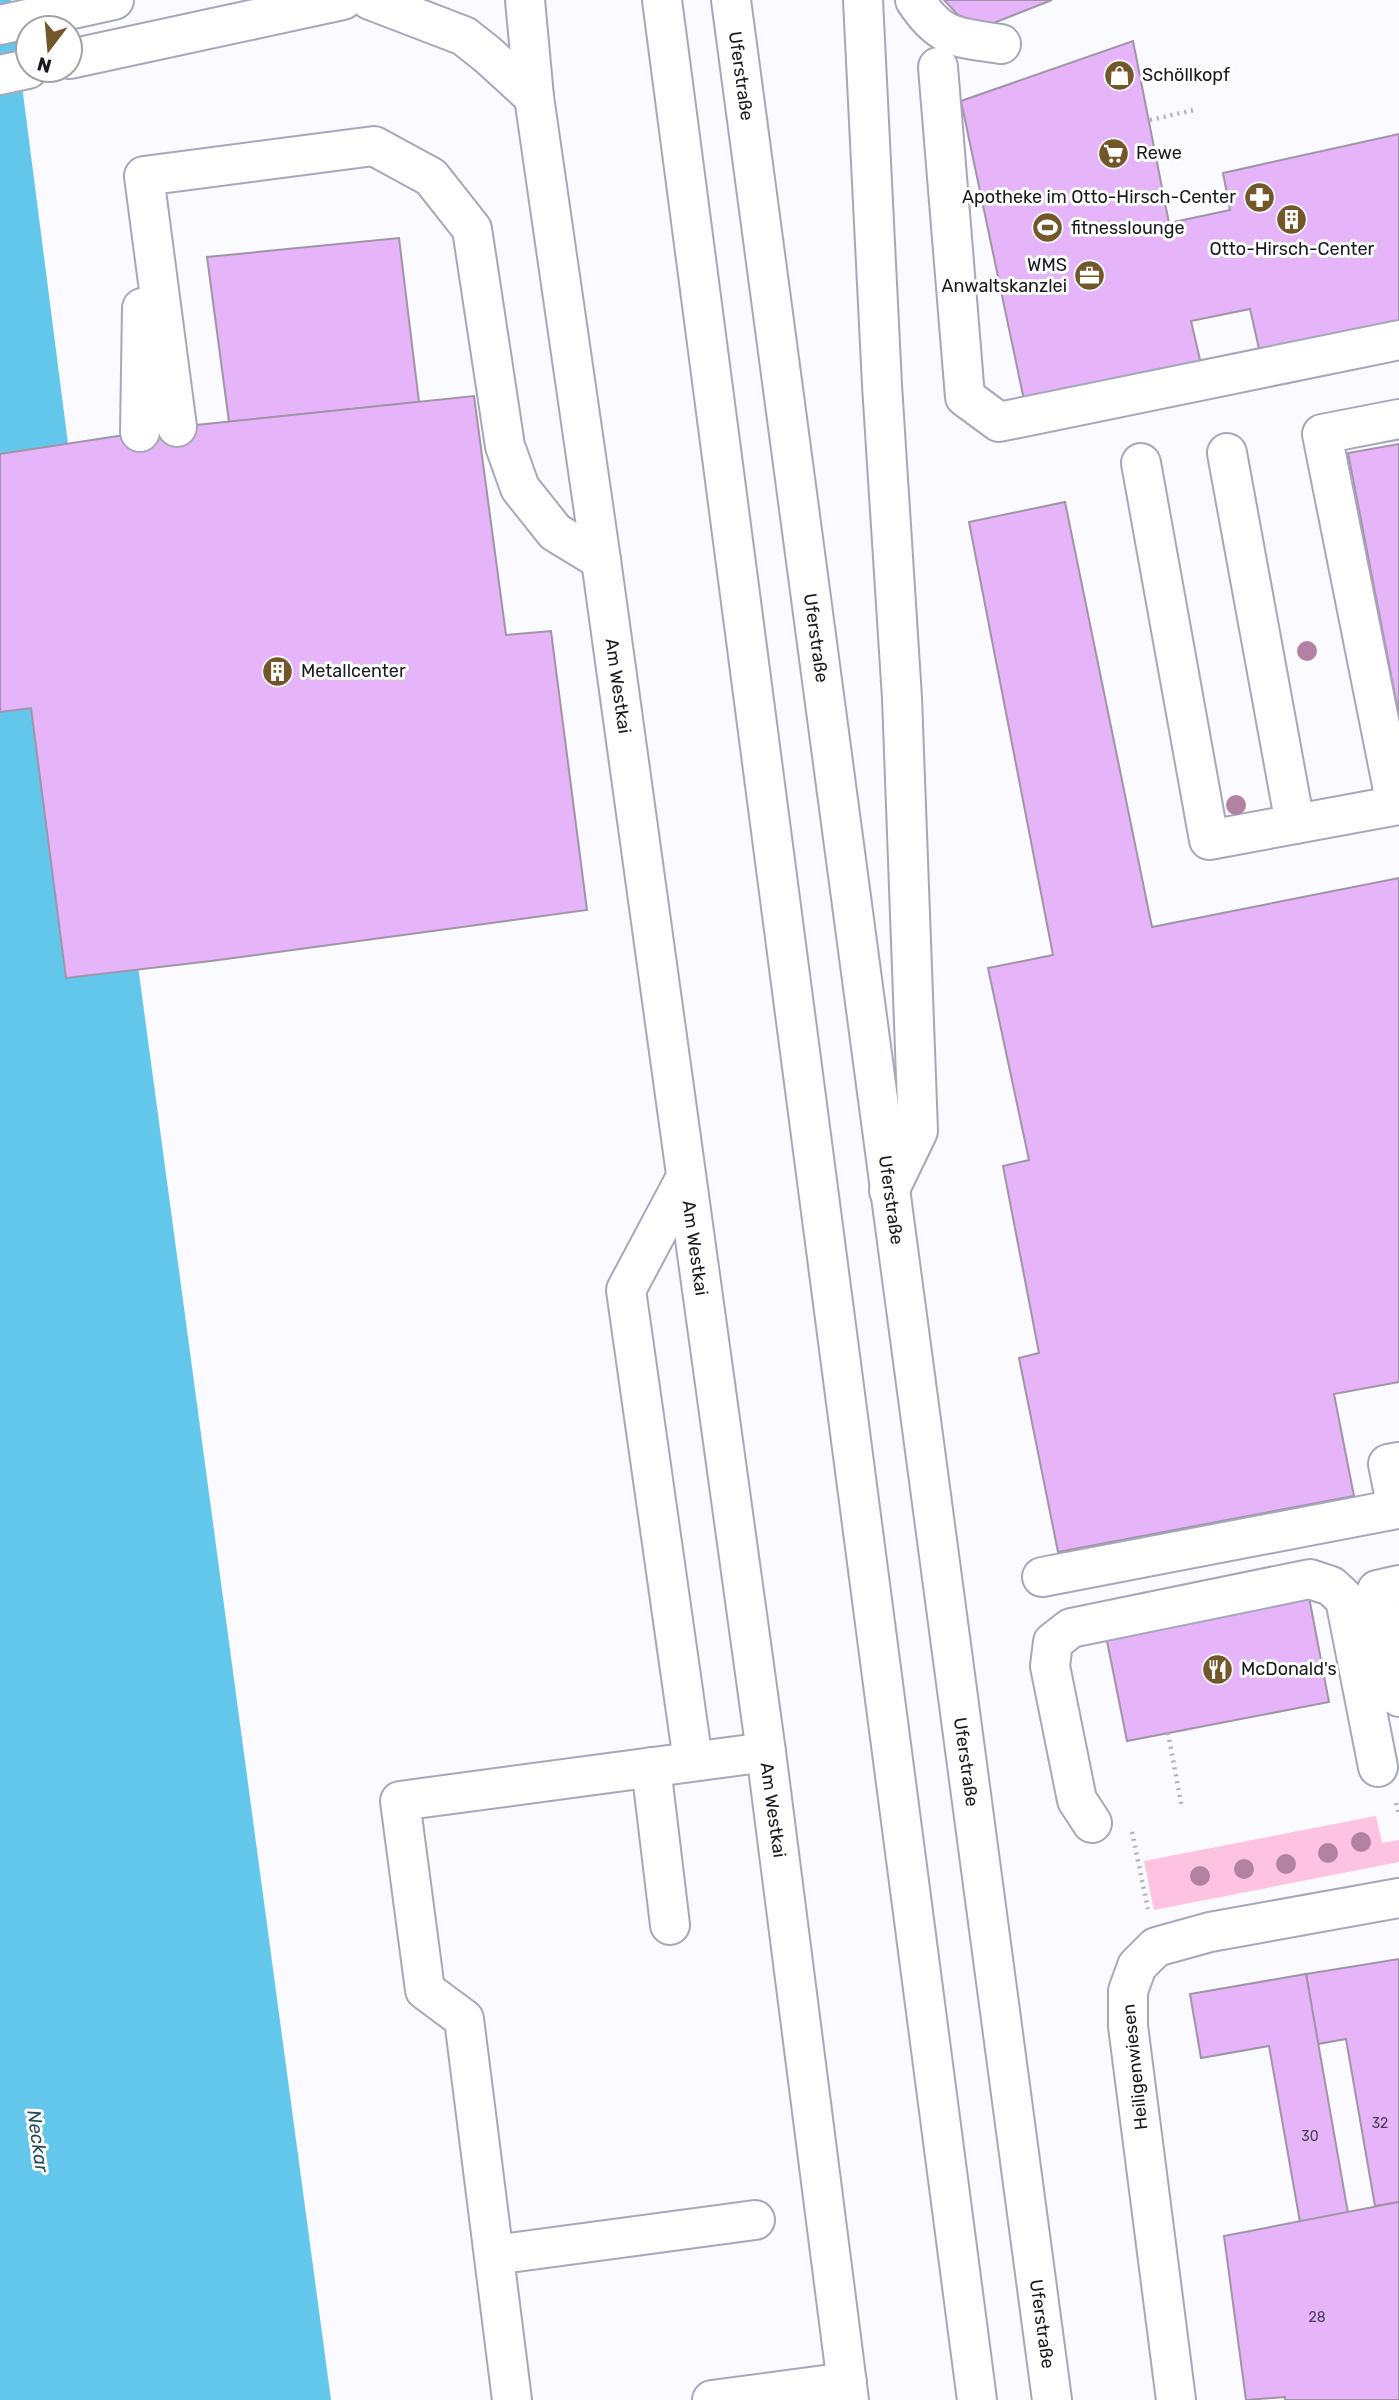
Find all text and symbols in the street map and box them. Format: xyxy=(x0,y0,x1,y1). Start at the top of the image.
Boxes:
north arrow xyxy=(14,14,84,84)
street label: Uferstraße xyxy=(724,30,758,122)
text: N xyxy=(35,52,54,78)
shop icon: Schöllkopf xyxy=(1102,58,1136,92)
place label: Schöllkopf xyxy=(1142,64,1230,86)
supermarket icon: Rewe xyxy=(1096,136,1130,170)
place label: Rewe xyxy=(1136,142,1182,164)
pharmacy icon: Apotheke im Otto-Hirsch-Center xyxy=(1242,180,1276,214)
place label: Apotheke im Otto-Hirsch-Center xyxy=(962,186,1236,208)
building icon: Otto-Hirsch-Center xyxy=(1275,202,1309,236)
sports icon: fitnesslounge xyxy=(1031,211,1065,245)
place label: fitnesslounge xyxy=(1071,217,1185,239)
place label: Otto-Hirsch-Center xyxy=(1210,238,1375,260)
place label: WMS Anwaltskanzlei xyxy=(942,254,1067,297)
office icon: WMS Anwaltskanzlei xyxy=(1073,258,1107,292)
street label: Uferstraße xyxy=(799,592,833,684)
street label: Am Westkai xyxy=(600,637,636,735)
building icon: Metallcenter xyxy=(261,654,295,688)
place label: Metallcenter xyxy=(301,660,406,682)
street label: Uferstraße xyxy=(874,1154,908,1246)
street label: Am Westkai xyxy=(677,1199,713,1297)
restaurant icon: McDonald's xyxy=(1201,1652,1235,1686)
place label: McDonald's xyxy=(1241,1658,1337,1680)
street label: Uferstraße xyxy=(949,1716,983,1808)
street label: Am Westkai xyxy=(755,1761,791,1859)
street label: Heiligenwiesen xyxy=(1117,2003,1153,2131)
water label: Neckar xyxy=(22,2108,54,2174)
house number: 32 xyxy=(1372,2115,1388,2132)
house number: 30 xyxy=(1301,2128,1319,2145)
street label: Uferstraße xyxy=(1025,2278,1059,2370)
house number: 28 xyxy=(1308,2309,1326,2326)

